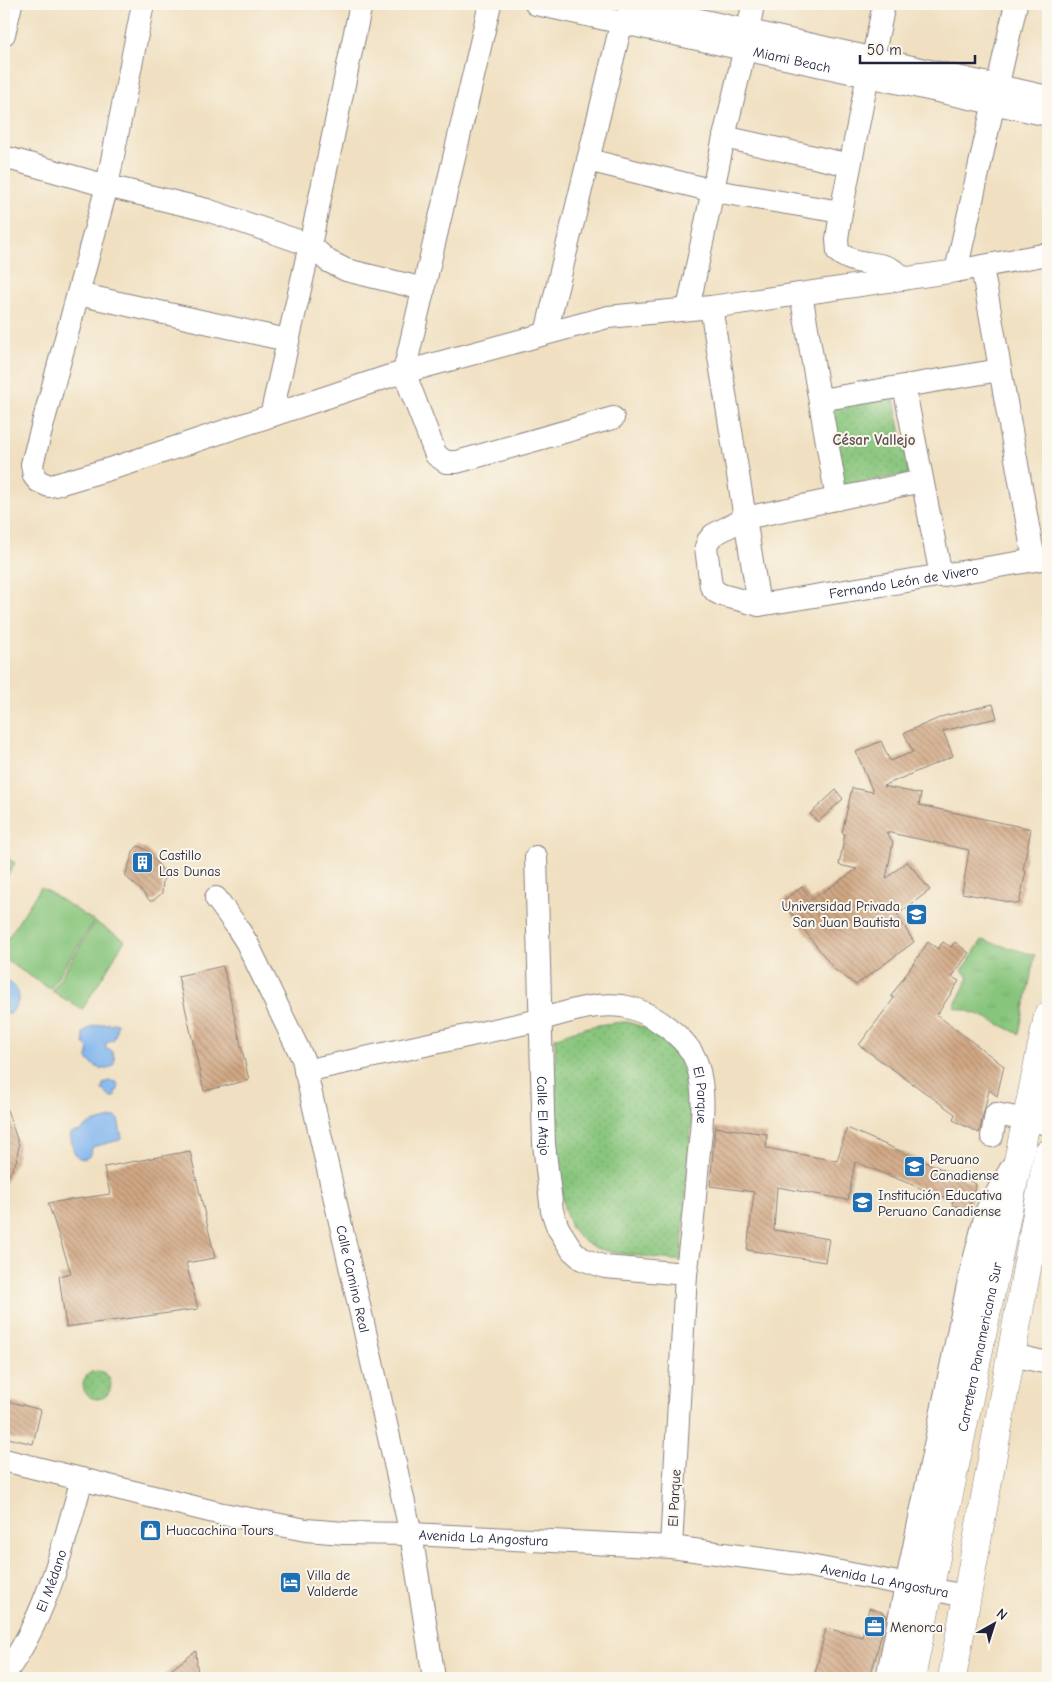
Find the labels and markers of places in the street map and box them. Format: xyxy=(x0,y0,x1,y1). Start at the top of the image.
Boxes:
place label: Castillo Las Dunas xyxy=(159,847,220,880)
building icon: Castillo Las Dunas xyxy=(131,851,155,875)
place label: Universidad Privada San Juan Bautista xyxy=(782,898,900,931)
school or university icon: Universidad Privada San Juan Bautista xyxy=(904,902,928,926)
place label: Peruano Canadiense xyxy=(930,1151,999,1184)
school or university icon: Peruano Canadiense xyxy=(902,1155,926,1179)
place label: Institución Educativa Peruano Canadiense xyxy=(878,1187,1002,1220)
school or university icon: Institución Educativa Peruano Canadiense xyxy=(850,1191,874,1215)
shop icon: Huacachina Tours xyxy=(138,1518,162,1542)
place label: Huacachina Tours xyxy=(166,1522,274,1539)
place label: Villa de Valderde xyxy=(307,1567,358,1600)
hotel icon: Villa de Valderde xyxy=(279,1571,303,1595)
office icon: Menorca xyxy=(862,1615,886,1639)
place label: Menorca xyxy=(890,1619,943,1636)

